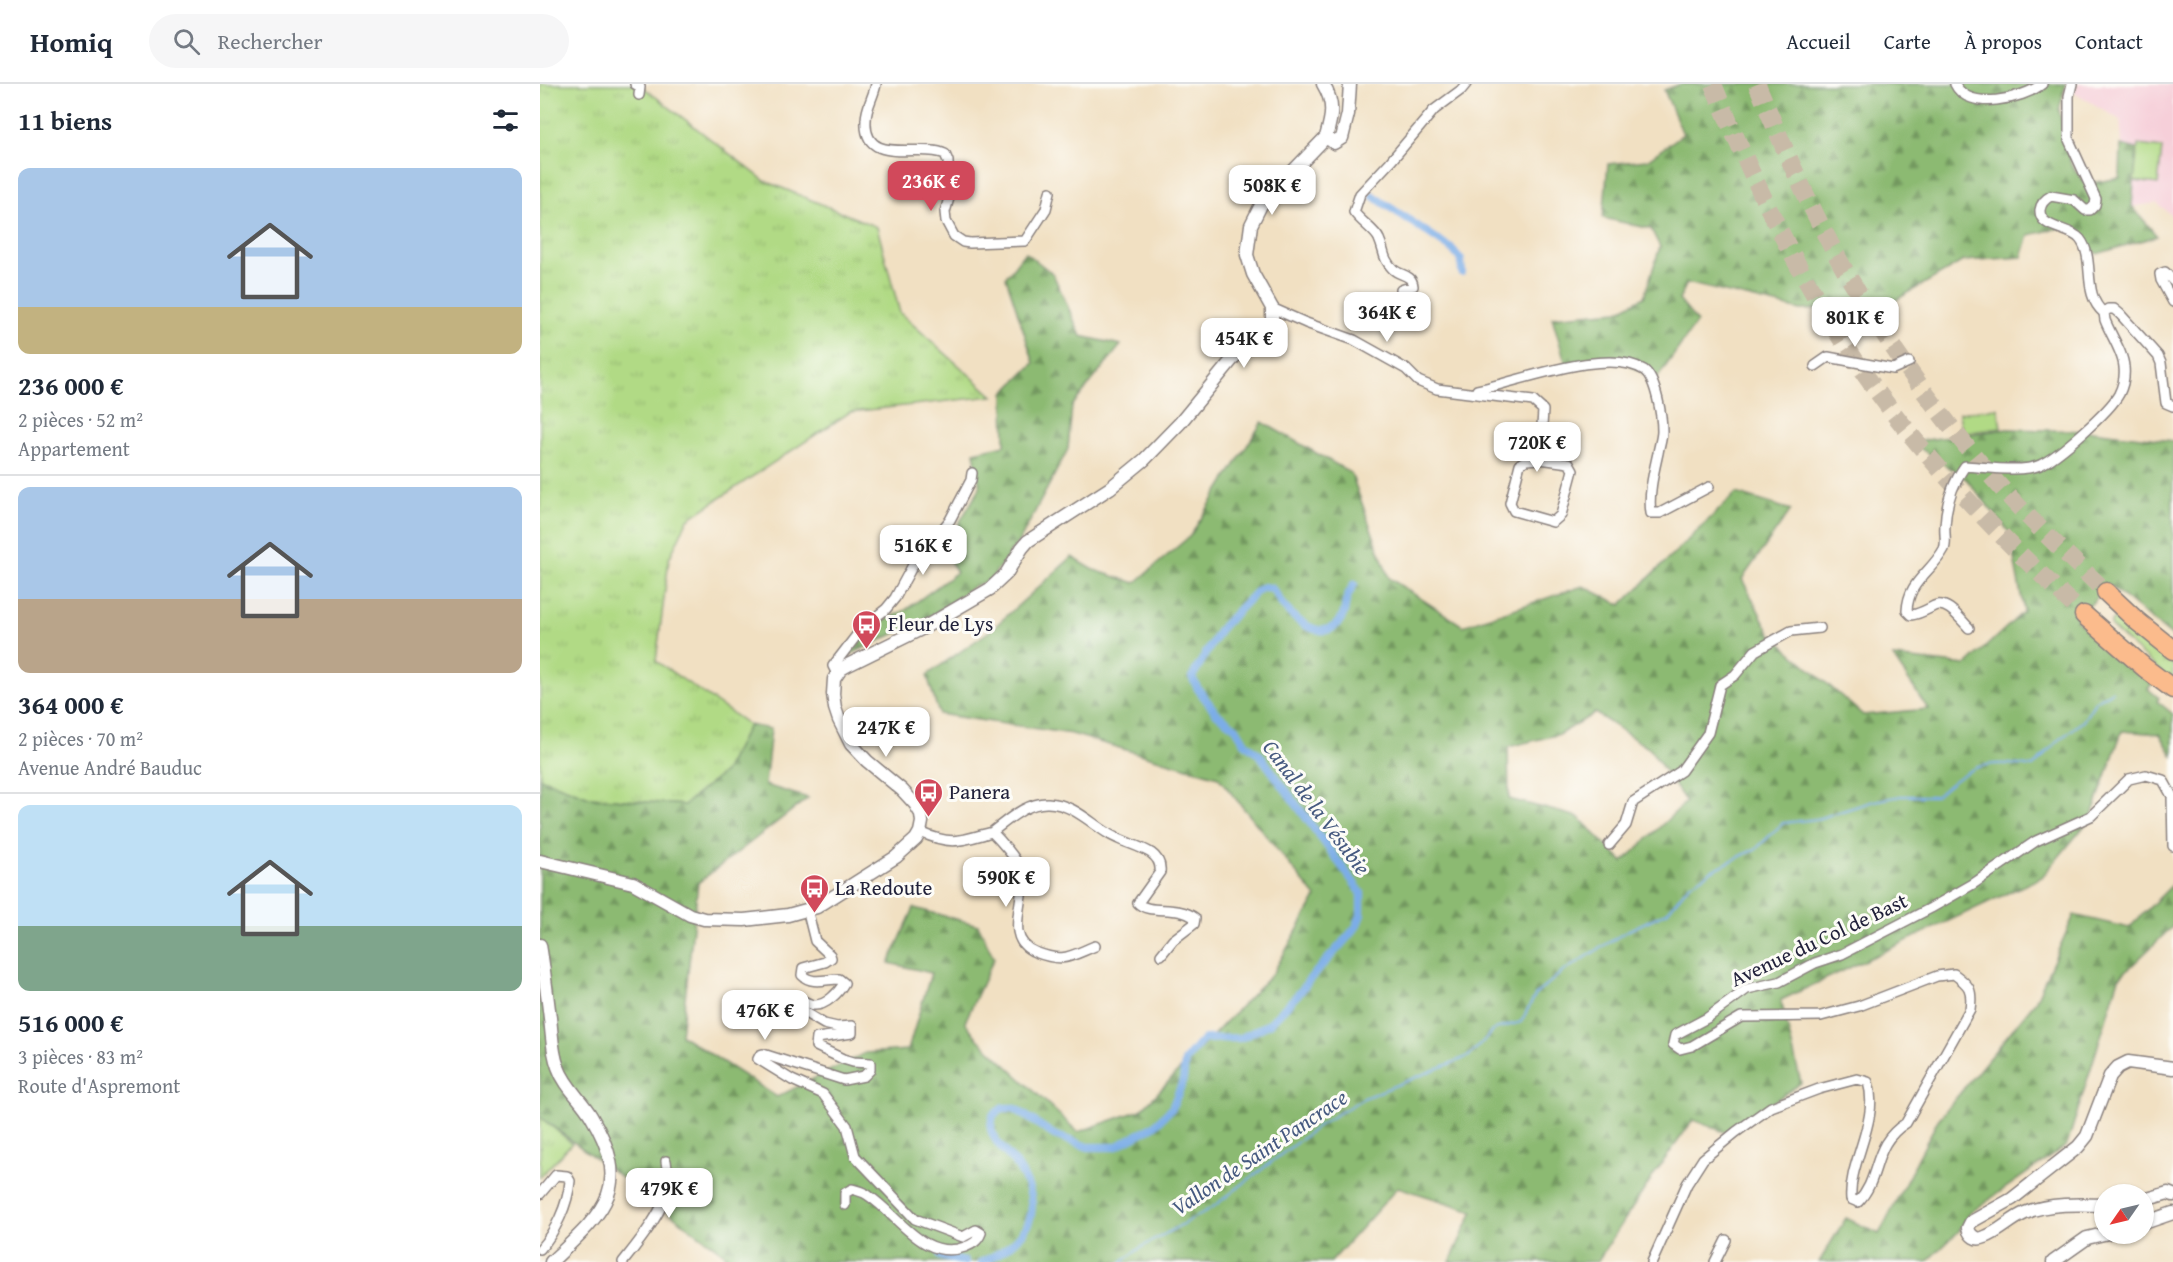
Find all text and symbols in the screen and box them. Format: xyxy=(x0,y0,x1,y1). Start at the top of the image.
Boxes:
search box xyxy=(149,14,569,68)
text: Homiq xyxy=(30,21,113,62)
icon: search xyxy=(170,25,203,58)
text: Rechercher xyxy=(218,25,323,57)
text: Accueil xyxy=(1786,26,1851,57)
text: Carte xyxy=(1884,26,1931,57)
text: À propos xyxy=(1964,26,2042,57)
text: Contact xyxy=(2075,26,2143,57)
text: 11 biens xyxy=(18,101,112,140)
icon: filters xyxy=(489,104,522,137)
pin: 236K € xyxy=(882,161,980,212)
pin: 508K € xyxy=(1223,165,1321,216)
text: 236K € xyxy=(902,166,960,195)
text: 508K € xyxy=(1243,170,1301,199)
icon: home xyxy=(216,207,324,315)
pin: 364K € xyxy=(1338,292,1436,343)
text: 364K € xyxy=(1358,297,1416,326)
pin: 801K € xyxy=(1806,297,1904,348)
text: 801K € xyxy=(1826,302,1884,331)
pin: 454K € xyxy=(1195,318,1293,369)
text: 454K € xyxy=(1215,323,1273,352)
text: 236 000 € xyxy=(18,366,124,405)
text: 2 pièces · 52 m² xyxy=(18,405,143,434)
pin: 720K € xyxy=(1488,422,1586,473)
text: 720K € xyxy=(1508,427,1566,456)
text: Appartement xyxy=(18,434,130,463)
pin: 516K € xyxy=(874,525,972,576)
icon: home xyxy=(216,526,324,634)
text: 516K € xyxy=(894,530,952,559)
bus stop icon: Fleur de Lys xyxy=(851,608,883,650)
place label: Fleur de Lys xyxy=(888,608,993,639)
text: 364 000 € xyxy=(18,685,124,724)
pin: 247K € xyxy=(837,707,935,758)
text: 247K € xyxy=(857,712,915,741)
text: 2 pièces · 70 m² xyxy=(18,724,143,753)
water label: Canal de la Vésubie xyxy=(1255,733,1379,881)
text: Avenue André Bauduc xyxy=(18,753,202,782)
bus stop icon: Panera xyxy=(912,776,944,818)
place label: Panera xyxy=(949,776,1010,807)
icon: home xyxy=(216,844,324,952)
pin: 590K € xyxy=(957,857,1055,908)
text: 590K € xyxy=(977,862,1035,891)
bus stop icon: La Redoute xyxy=(798,872,830,914)
place label: La Redoute xyxy=(835,872,932,903)
street label: Avenue du Col de Bast xyxy=(1725,885,1913,994)
pin: 476K € xyxy=(716,990,814,1041)
text: 476K € xyxy=(736,995,794,1024)
text: 516 000 € xyxy=(18,1003,124,1042)
text: 3 pièces · 83 m² xyxy=(18,1042,143,1071)
text: Route d'Aspremont xyxy=(18,1071,180,1100)
water label: Vallon de Saint Pancrace xyxy=(1165,1081,1354,1223)
pin: 479K € xyxy=(620,1168,718,1219)
text: 479K € xyxy=(640,1173,698,1202)
north arrow xyxy=(2094,1184,2154,1244)
map controls xyxy=(2094,1184,2154,1244)

